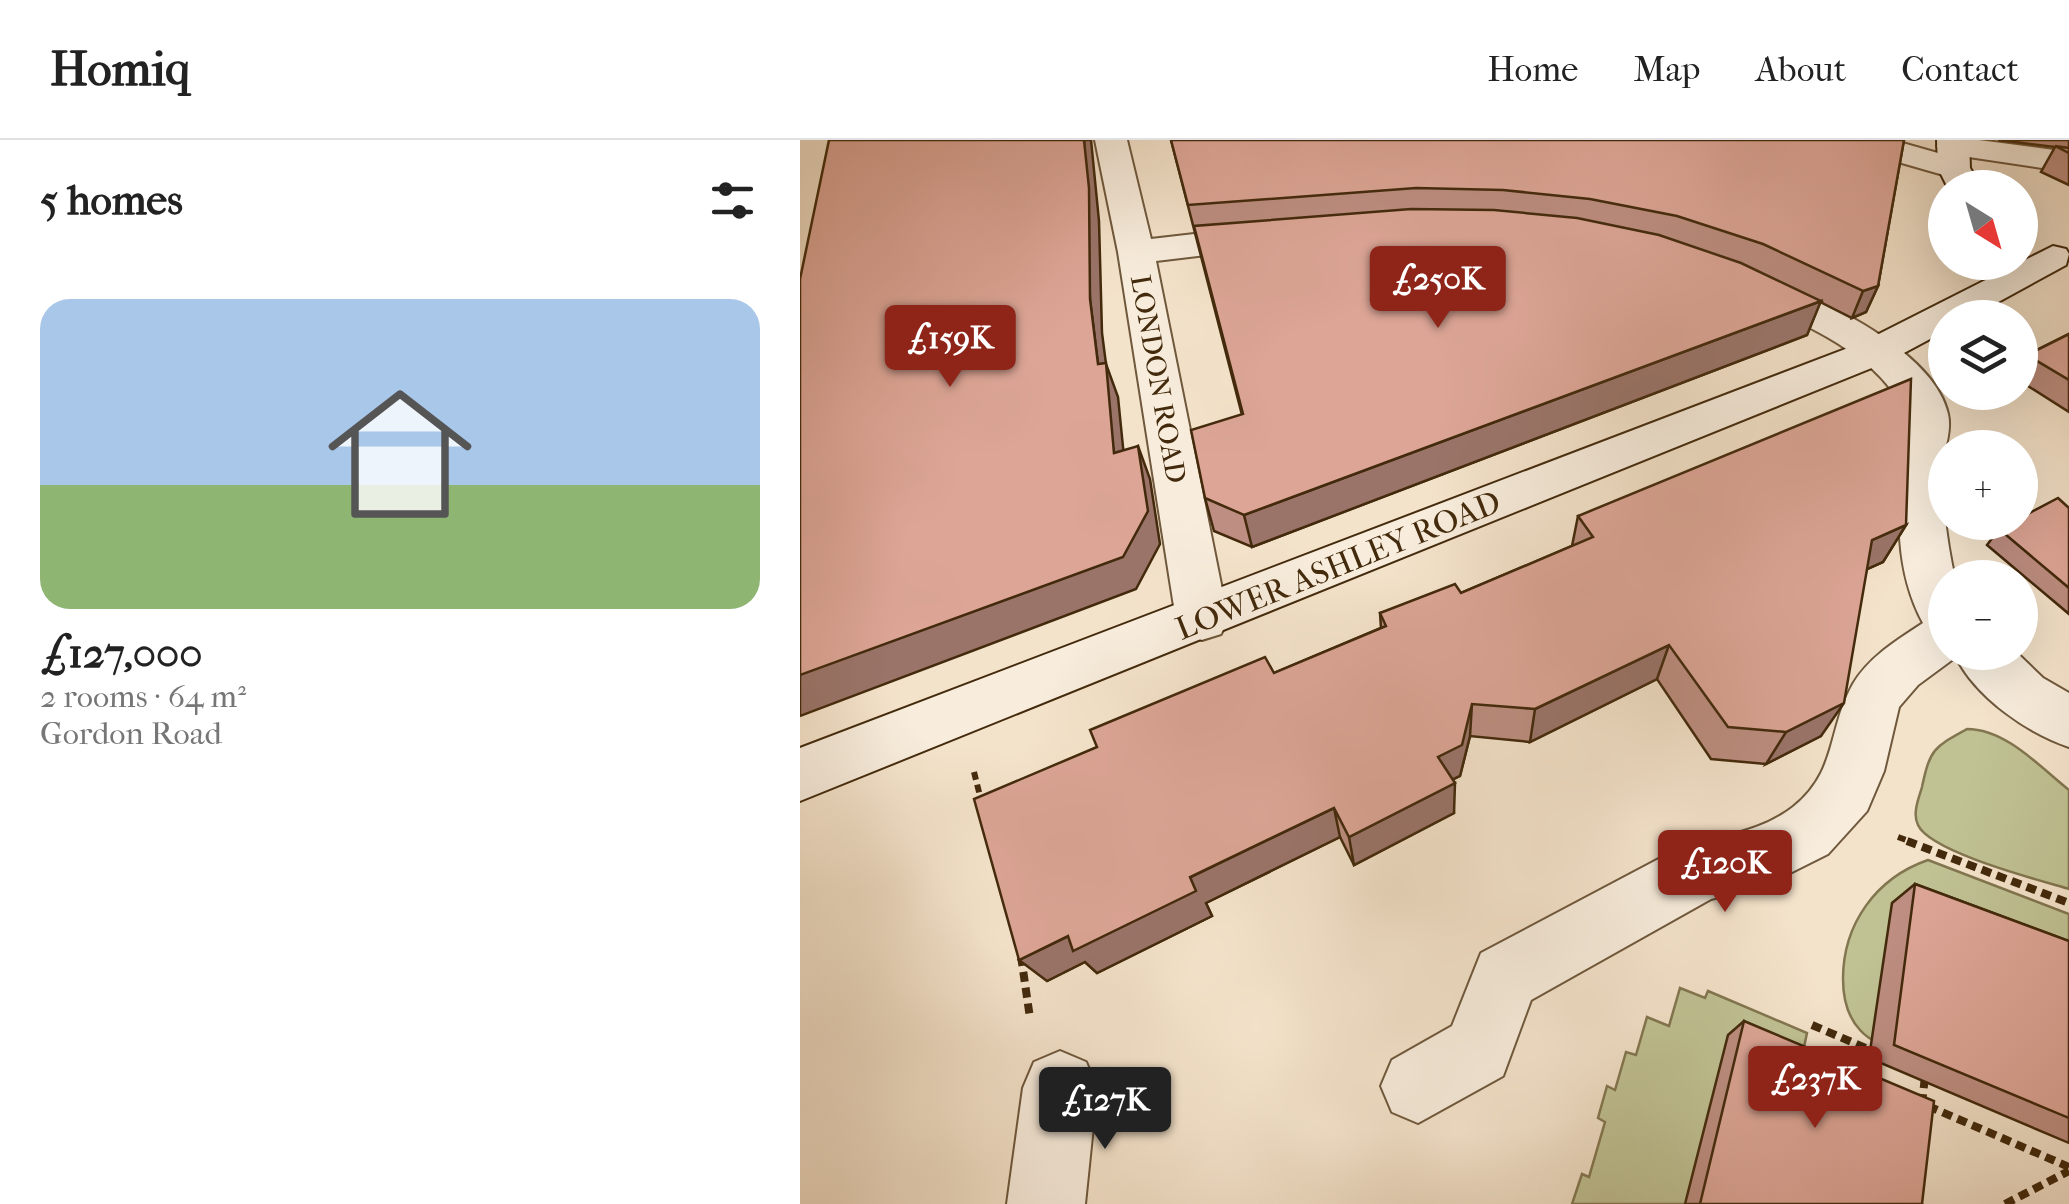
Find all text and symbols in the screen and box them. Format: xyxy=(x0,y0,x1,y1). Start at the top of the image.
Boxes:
text: Homiq xyxy=(50,41,190,97)
text: Home xyxy=(1487,49,1578,90)
text: Map xyxy=(1633,49,1701,90)
text: About xyxy=(1756,49,1846,90)
text: Contact xyxy=(1901,49,2019,90)
north arrow xyxy=(1928,170,2038,280)
map controls xyxy=(1928,170,2038,670)
icon: filters xyxy=(705,173,760,228)
text: 5 homes xyxy=(40,176,183,225)
pin: £250K xyxy=(1368,246,1508,331)
text: £250K xyxy=(1392,260,1484,297)
street label: LONDON ROAD xyxy=(1124,272,1193,486)
button: layers xyxy=(1928,300,2038,410)
pin: £159K xyxy=(880,305,1020,390)
text: £159K xyxy=(907,319,993,356)
icon: home xyxy=(310,364,490,544)
button: + xyxy=(1928,430,2038,540)
street label: LOWER ASHLEY ROAD xyxy=(1170,483,1506,648)
button: − xyxy=(1928,560,2038,670)
text: £127,000 xyxy=(40,629,202,678)
text: 2 rooms · 64 m² xyxy=(40,678,246,715)
text: Gordon Road xyxy=(40,715,222,752)
pin: £120K xyxy=(1655,830,1795,915)
text: £120K xyxy=(1680,844,1770,881)
pin: £237K xyxy=(1745,1046,1885,1131)
text: £237K xyxy=(1770,1060,1860,1097)
pin: £127K xyxy=(1035,1067,1175,1152)
text: £127K xyxy=(1061,1081,1149,1118)

